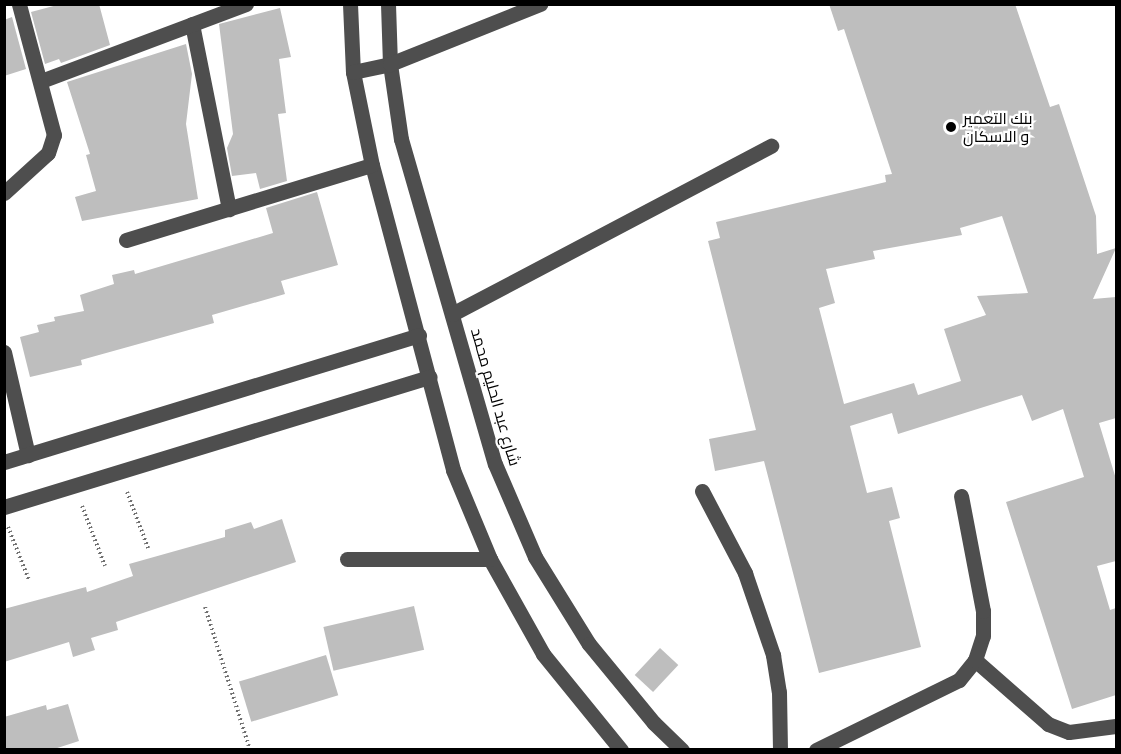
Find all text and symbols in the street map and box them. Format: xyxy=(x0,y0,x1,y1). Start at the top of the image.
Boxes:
place label: بنك التعمير و الاسكان xyxy=(963,108,1033,146)
marker: بنك التعمير و الاسكان xyxy=(944,120,958,134)
street label: شارع عبد الحليم محمد xyxy=(467,326,525,468)

